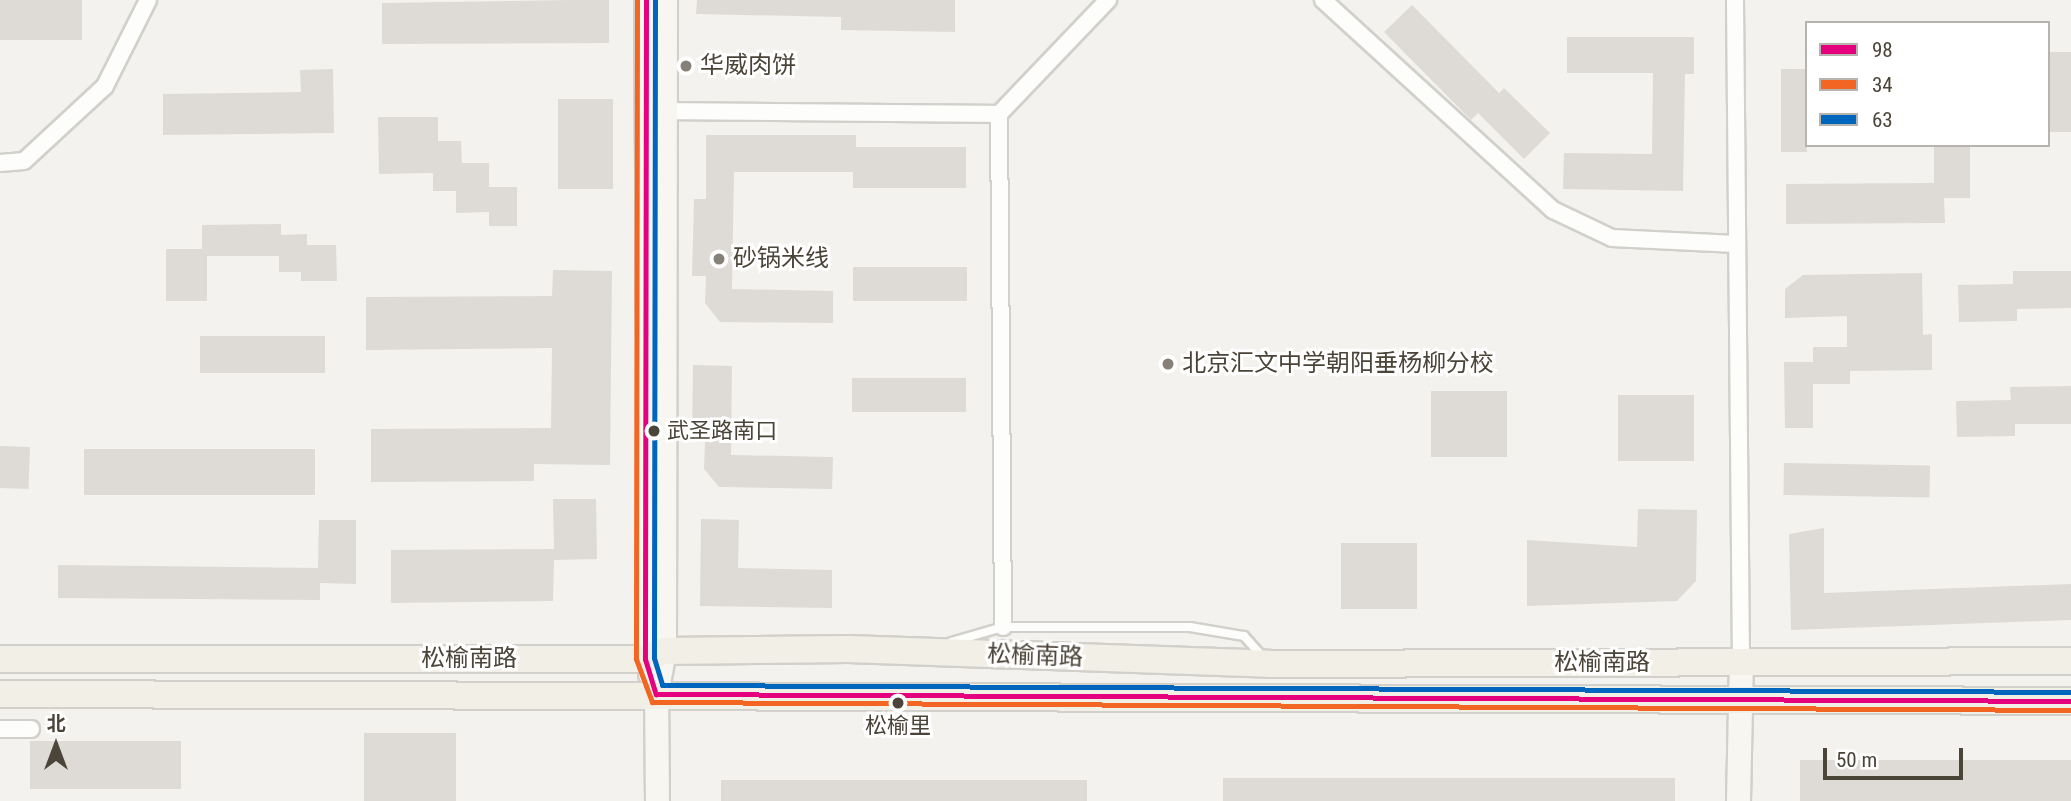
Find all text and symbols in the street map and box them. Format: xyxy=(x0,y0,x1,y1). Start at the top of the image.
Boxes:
legend xyxy=(1805,21,2050,147)
text: 98 xyxy=(1872,38,1893,62)
place label: 华威肉饼 xyxy=(700,52,796,80)
marker: 华威肉饼 xyxy=(678,58,694,74)
text: 34 xyxy=(1872,73,1893,97)
text: 63 xyxy=(1872,108,1893,132)
place label: 砂锅米线 xyxy=(733,245,829,273)
marker: 砂锅米线 xyxy=(711,251,727,267)
place label: 北京汇文中学朝阳垂杨柳分校 xyxy=(1182,350,1494,378)
marker: 北京汇文中学朝阳垂杨柳分校 xyxy=(1160,356,1176,372)
place label: 武圣路南口 xyxy=(667,418,777,444)
marker: 武圣路南口 xyxy=(647,424,661,438)
street label: 松榆南路 xyxy=(987,640,1083,672)
street label: 松榆南路 xyxy=(421,645,517,673)
street label: 松榆南路 xyxy=(1554,649,1650,677)
marker: 松榆里 xyxy=(891,696,905,710)
north arrow xyxy=(21,710,91,780)
text: 北 xyxy=(46,712,66,735)
place label: 松榆里 xyxy=(865,713,931,739)
scale bar xyxy=(1826,734,1966,778)
text: 50 m xyxy=(1836,748,1877,772)

